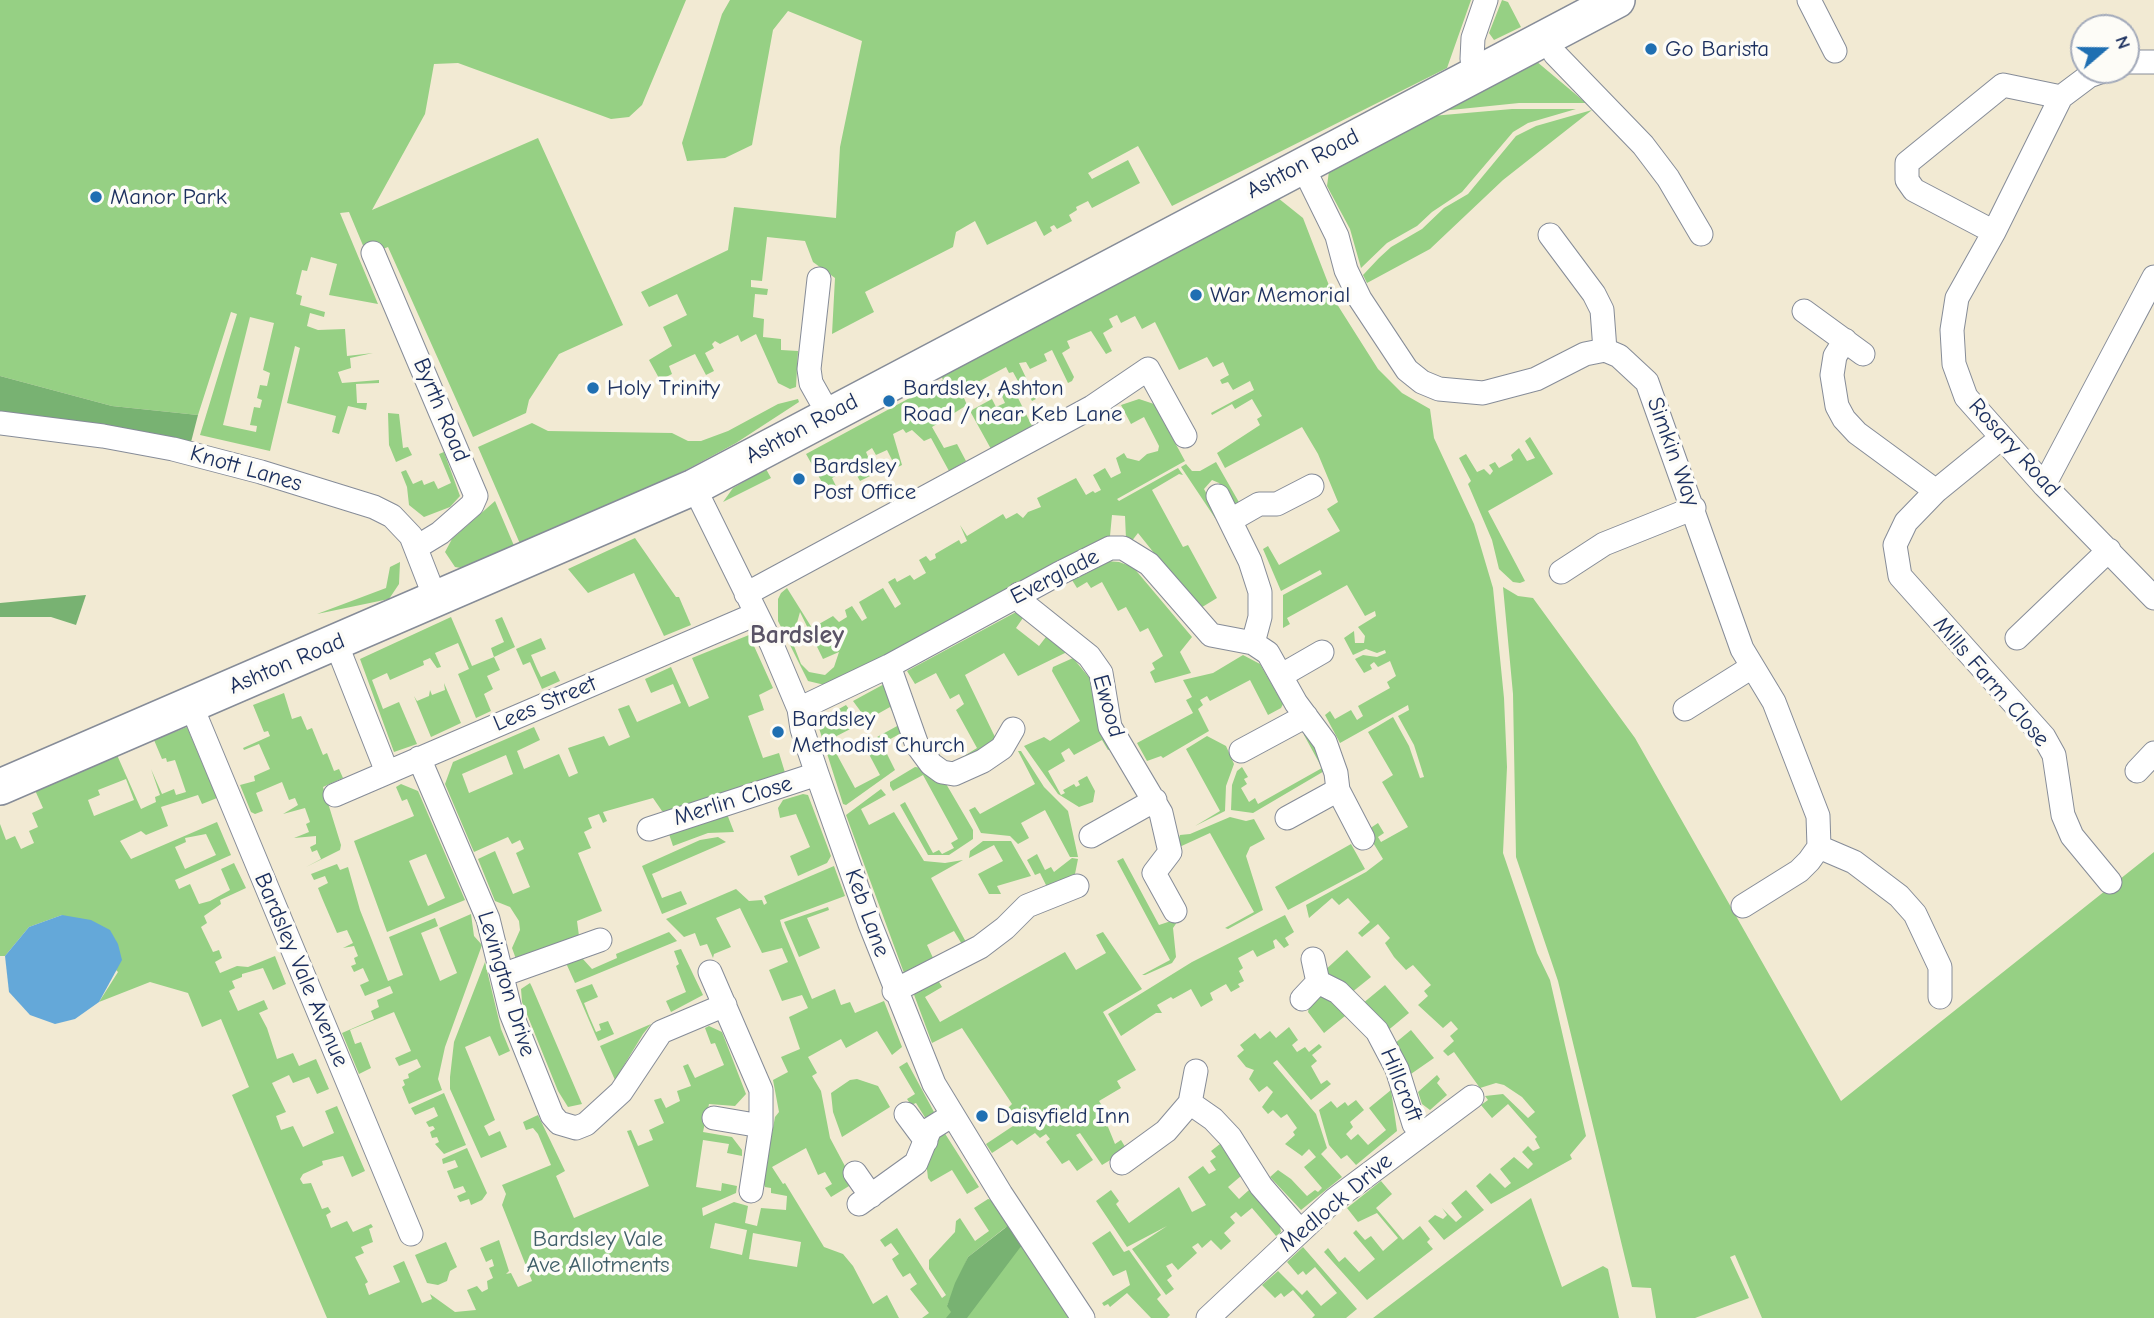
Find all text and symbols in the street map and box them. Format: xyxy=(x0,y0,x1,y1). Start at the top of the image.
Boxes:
north arrow xyxy=(2070,14,2140,84)
text: N xyxy=(2110,33,2135,52)
place label: Go Barista xyxy=(1665,35,1769,63)
marker: Go Barista xyxy=(1643,41,1659,57)
street label: Ashton Road xyxy=(1242,123,1364,205)
place label: Manor Park xyxy=(110,183,227,211)
marker: Manor Park xyxy=(88,189,104,205)
place label: War Memorial xyxy=(1210,281,1350,309)
marker: War Memorial xyxy=(1188,287,1204,303)
street label: Byrth Road xyxy=(407,354,475,466)
place label: Holy Trinity xyxy=(607,374,720,402)
place label: Bardsley, Ashton Road / near Keb Lane xyxy=(903,374,1123,428)
marker: Holy Trinity xyxy=(585,380,601,396)
street label: Ashton Road xyxy=(741,388,863,470)
marker: Bardsley, Ashton Road / near Keb Lane xyxy=(881,393,897,409)
street label: Rosary Road xyxy=(1962,393,2066,503)
street label: Simkin Way xyxy=(1640,394,1706,510)
street label: Knott Lanes xyxy=(187,440,305,498)
place label: Bardsley Post Office xyxy=(813,452,916,506)
marker: Bardsley Post Office xyxy=(791,471,807,487)
street label: Everglade xyxy=(1006,543,1104,611)
street label: Mills Farm Close xyxy=(1927,611,2055,753)
district label: Bardsley xyxy=(750,620,844,652)
street label: Ashton Road xyxy=(225,627,349,701)
street label: Lees Street xyxy=(489,670,601,738)
street label: Ewood xyxy=(1086,672,1130,740)
place label: Bardsley Methodist Church xyxy=(792,705,965,759)
marker: Bardsley Methodist Church xyxy=(770,724,786,740)
street label: Merlin Close xyxy=(670,770,796,832)
street label: Keb Lane xyxy=(838,865,896,961)
street label: Bardsley Vale Avenue xyxy=(248,869,354,1071)
street label: Levington Drive xyxy=(471,908,541,1060)
street label: Hillcroft xyxy=(1374,1044,1428,1126)
place label: Daisyfield Inn xyxy=(996,1102,1130,1130)
marker: Daisyfield Inn xyxy=(974,1108,990,1124)
street label: Medlock Drive xyxy=(1274,1148,1398,1258)
park label: Bardsley Vale Ave Allotments xyxy=(526,1225,670,1279)

